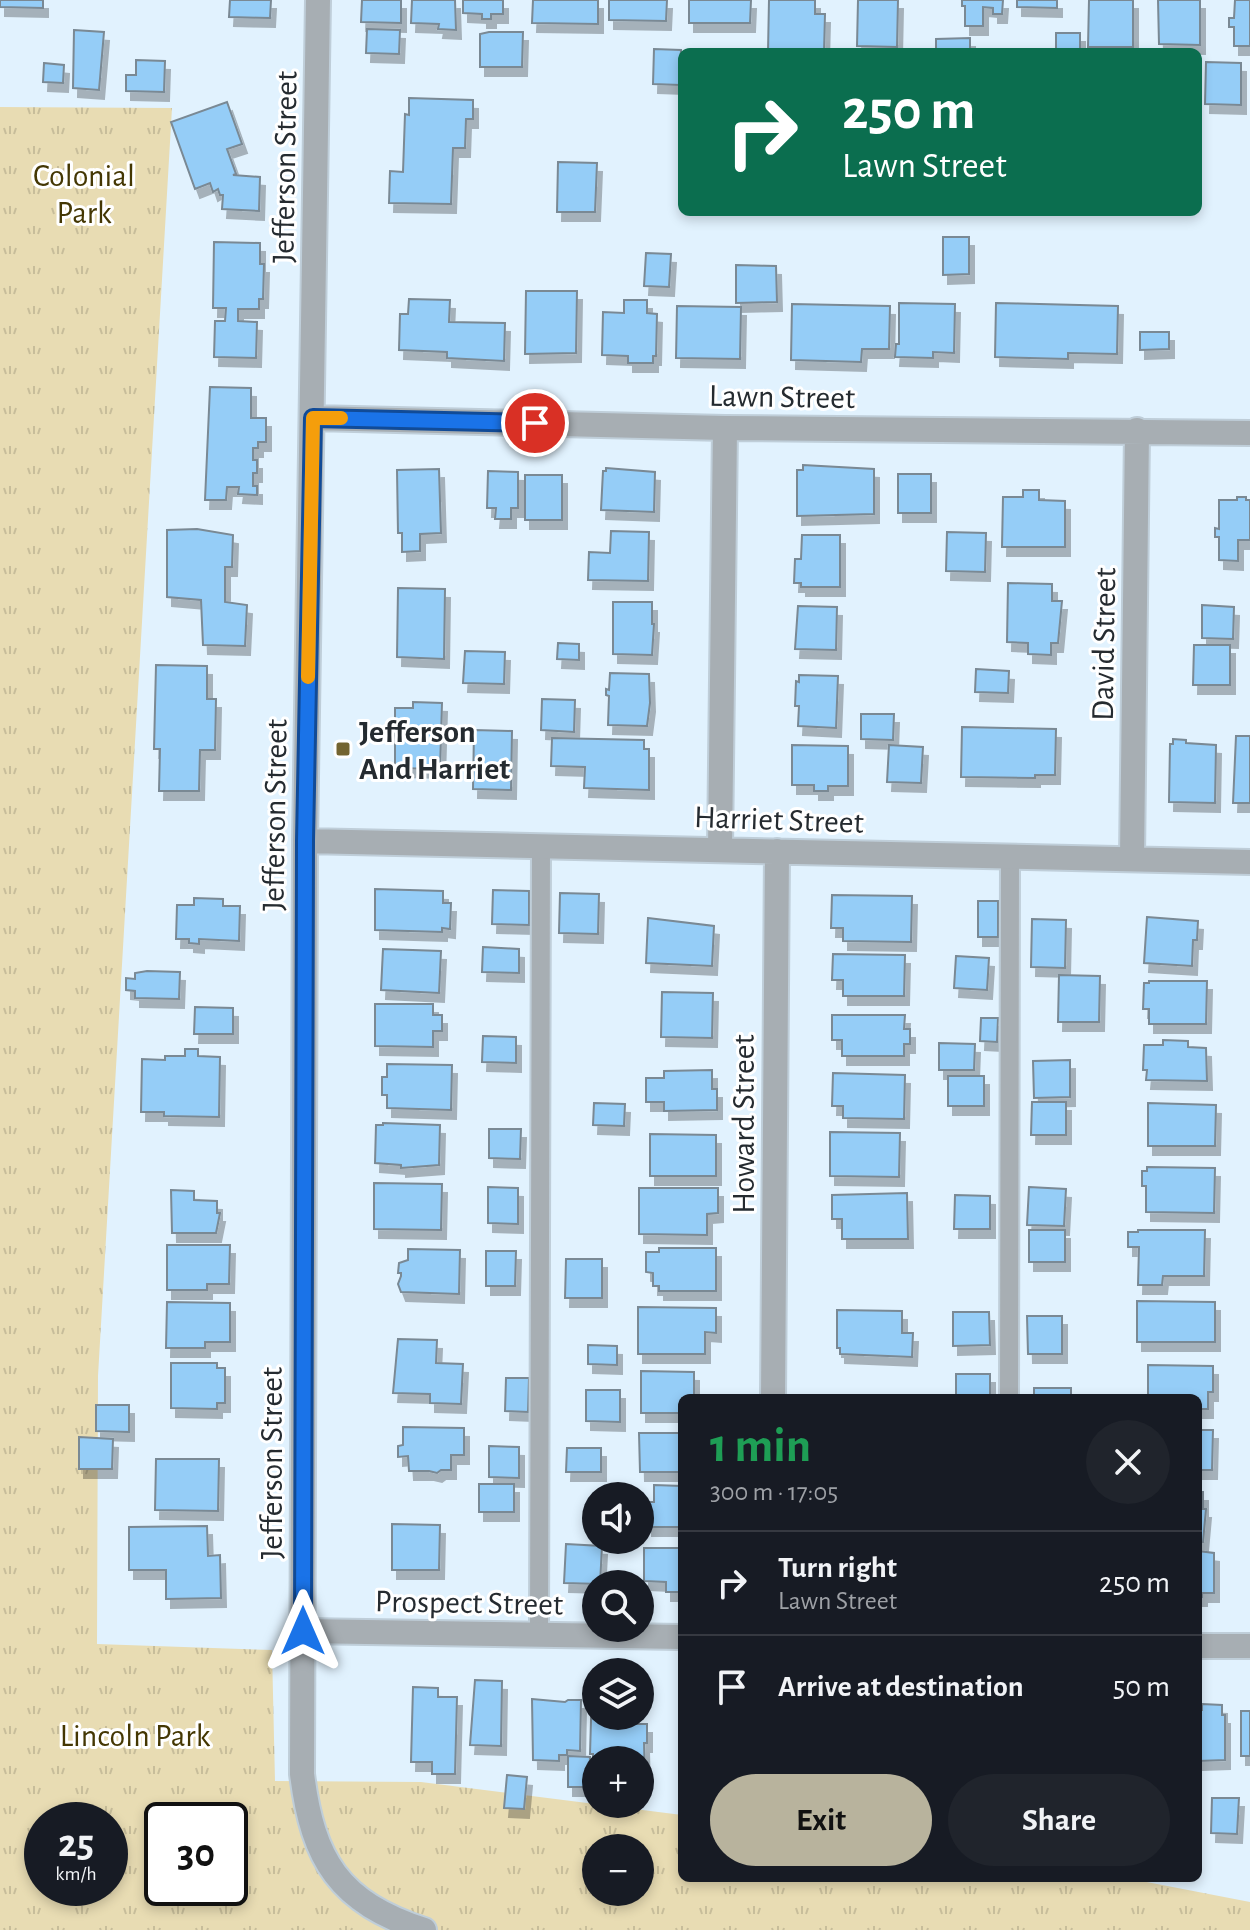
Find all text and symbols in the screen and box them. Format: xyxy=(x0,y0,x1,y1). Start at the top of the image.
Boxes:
street label: Jefferson Street xyxy=(267,71,303,263)
icon: right xyxy=(710,80,814,184)
text: 250 m xyxy=(842,83,975,139)
text: Lawn Street xyxy=(842,148,1007,184)
park label: Colonial Park xyxy=(33,160,135,229)
street label: Lawn Street xyxy=(709,380,855,414)
pin xyxy=(501,389,569,457)
icon: arrive xyxy=(513,401,557,445)
street label: David Street xyxy=(1087,567,1121,721)
place label: Jefferson And Harriet xyxy=(359,716,510,785)
street label: Jefferson Street xyxy=(257,719,293,911)
marker: Jefferson And Harriet xyxy=(334,740,352,758)
street label: Harriet Street xyxy=(694,801,864,839)
street label: Howard Street xyxy=(728,1034,760,1214)
street label: Jefferson Street xyxy=(256,1367,288,1559)
button: close xyxy=(1086,1420,1170,1504)
text: 1 min xyxy=(710,1423,811,1471)
text: 300 m · 17:05 xyxy=(710,1479,838,1505)
map controls xyxy=(582,1482,654,1906)
button: sound xyxy=(582,1482,654,1554)
text: Turn right xyxy=(778,1553,897,1583)
icon: right xyxy=(710,1561,754,1605)
text: 250 m xyxy=(1099,1568,1170,1598)
button: search xyxy=(582,1570,654,1642)
street label: Prospect Street xyxy=(375,1585,563,1621)
text: Lawn Street xyxy=(778,1588,897,1614)
position arrow xyxy=(261,1589,345,1673)
button: layers xyxy=(582,1658,654,1730)
icon: arrive xyxy=(710,1665,754,1709)
text: Arrive at destination xyxy=(778,1672,1024,1702)
text: 50 m xyxy=(1113,1672,1170,1702)
park label: Lincoln Park xyxy=(60,1720,211,1752)
button: + xyxy=(582,1746,654,1818)
button: Exit xyxy=(710,1774,932,1866)
button: Share xyxy=(948,1774,1170,1866)
speed limit sign: 30 xyxy=(144,1802,248,1906)
text: 25 xyxy=(58,1824,94,1864)
button: − xyxy=(582,1834,654,1906)
text: km/h xyxy=(55,1864,97,1884)

